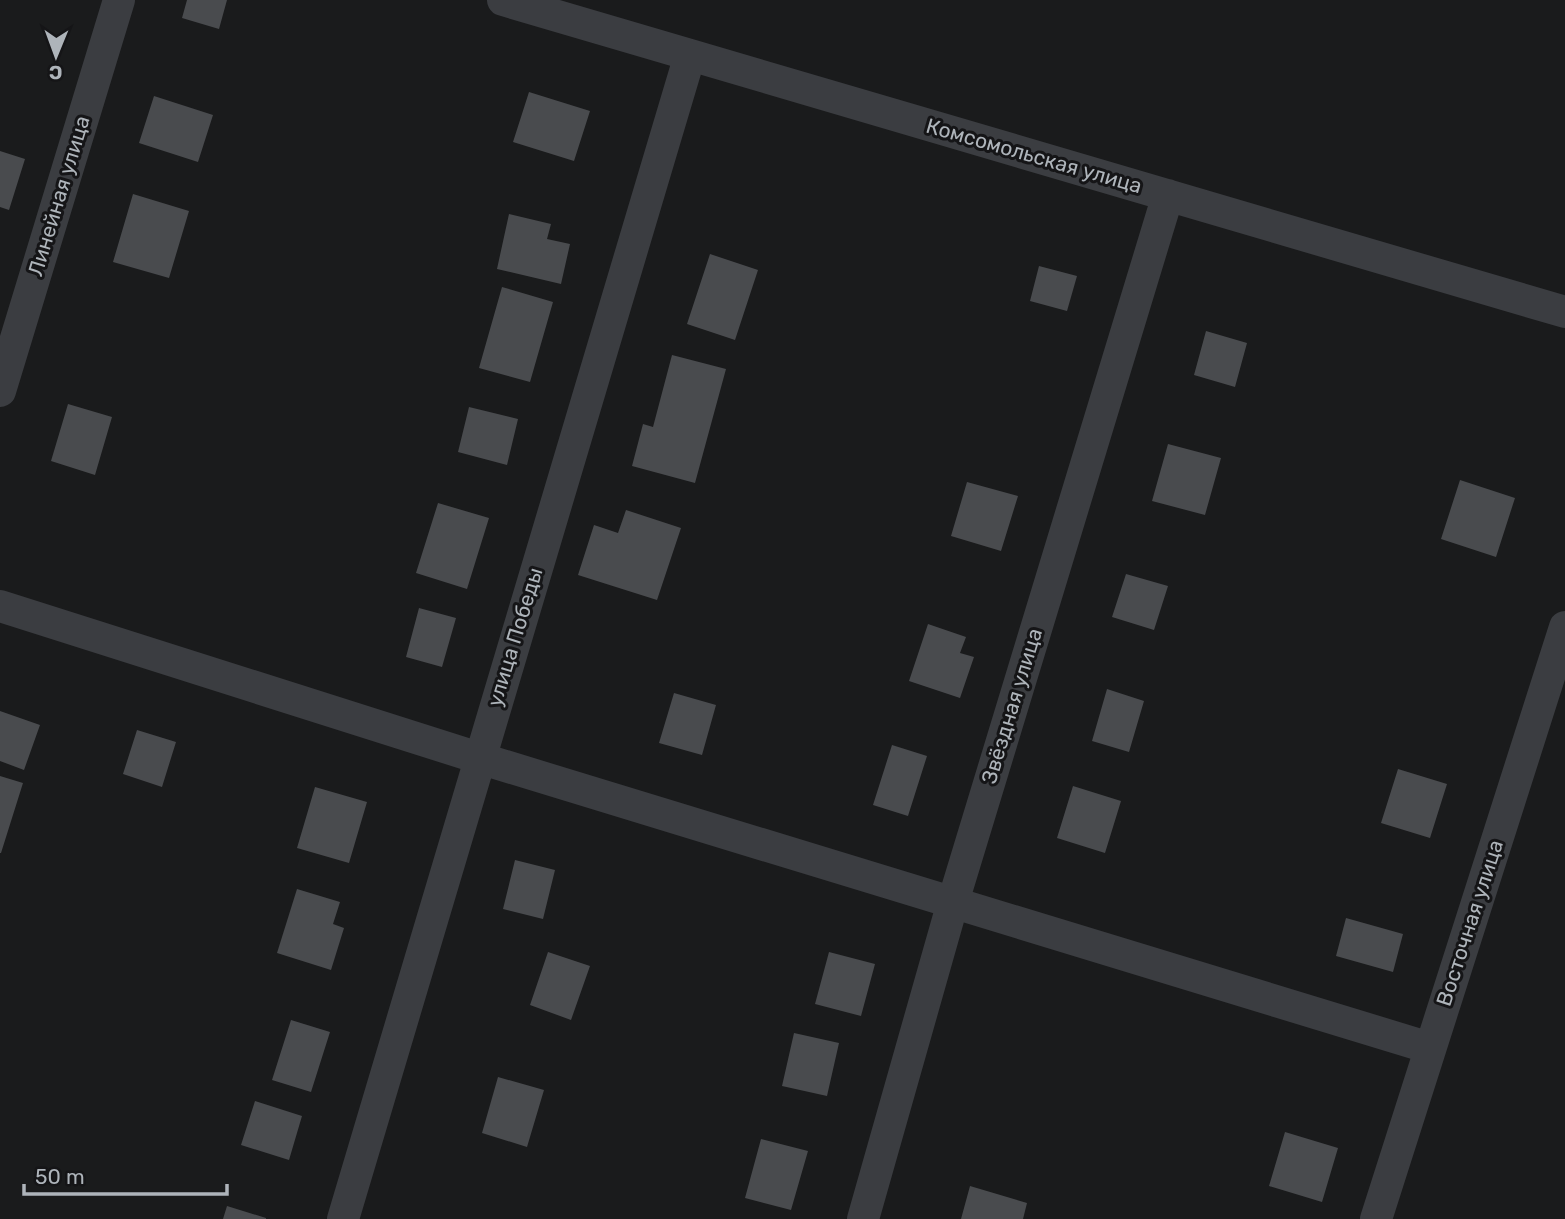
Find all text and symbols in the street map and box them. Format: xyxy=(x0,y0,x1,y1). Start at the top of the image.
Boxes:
north arrow xyxy=(21,21,91,91)
text: С xyxy=(49,61,63,84)
street label: Линейная улица xyxy=(22,113,95,279)
street label: Комсомольская улица xyxy=(923,113,1145,198)
street label: улица Победы xyxy=(482,564,548,709)
street label: Звёздная улица xyxy=(976,625,1047,787)
street label: Восточная улица xyxy=(1431,837,1508,1009)
scale bar xyxy=(24,1152,228,1196)
text: 50 m xyxy=(35,1164,85,1189)

